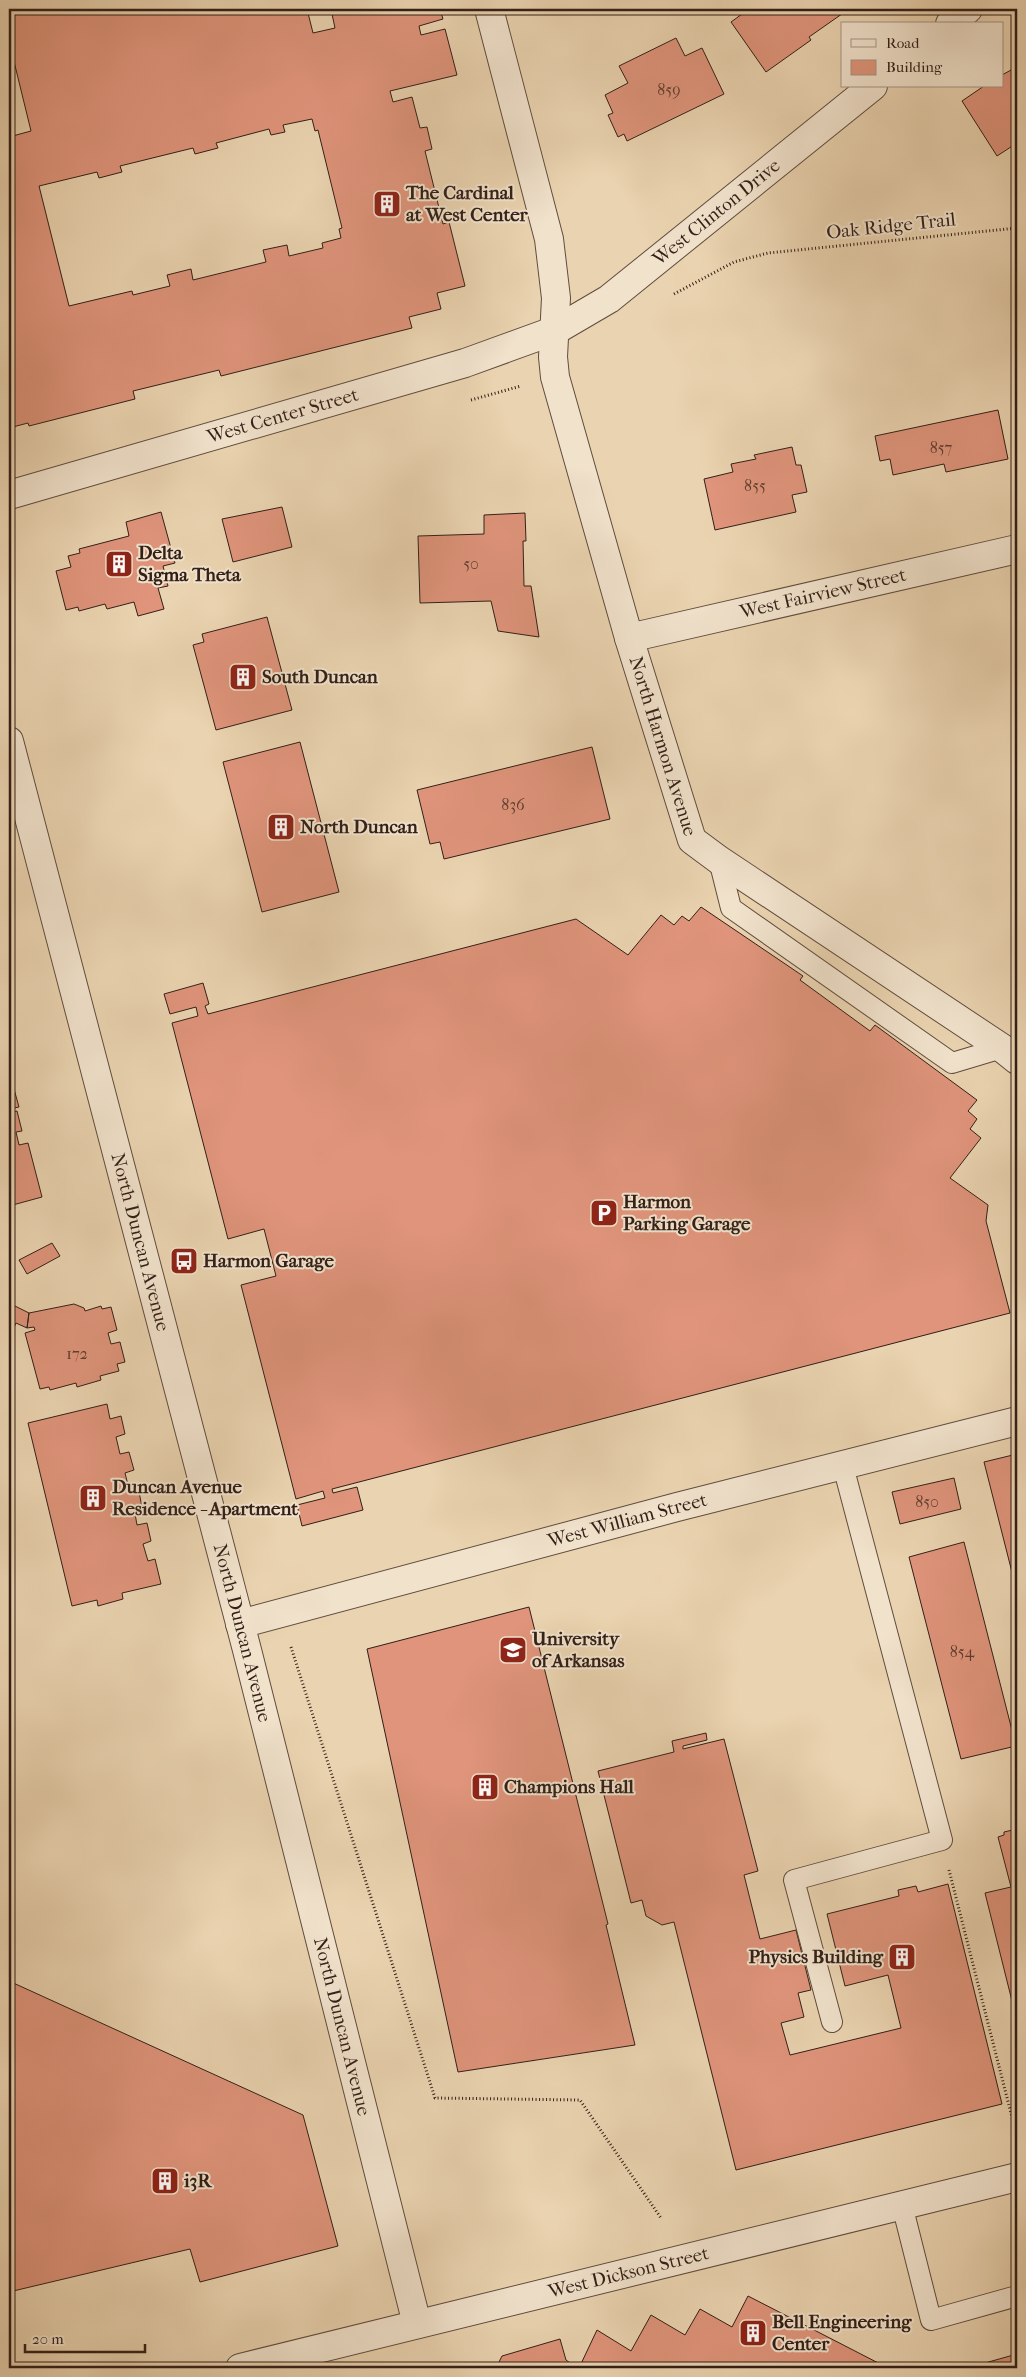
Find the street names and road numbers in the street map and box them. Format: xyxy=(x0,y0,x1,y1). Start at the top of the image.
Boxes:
street label: West Clinton Drive xyxy=(648,154,785,271)
street label: Oak Ridge Trail xyxy=(825,208,957,244)
street label: West Center Street xyxy=(204,383,361,448)
street label: West Fairview Street xyxy=(737,564,908,623)
street label: North Harmon Avenue xyxy=(624,654,701,839)
street label: North Duncan Avenue xyxy=(106,1151,174,1334)
street label: West William Street xyxy=(544,1489,710,1552)
street label: North Duncan Avenue xyxy=(209,1542,276,1724)
street label: North Duncan Avenue xyxy=(309,1935,375,2118)
street label: West Dickson Street xyxy=(545,2242,711,2303)

